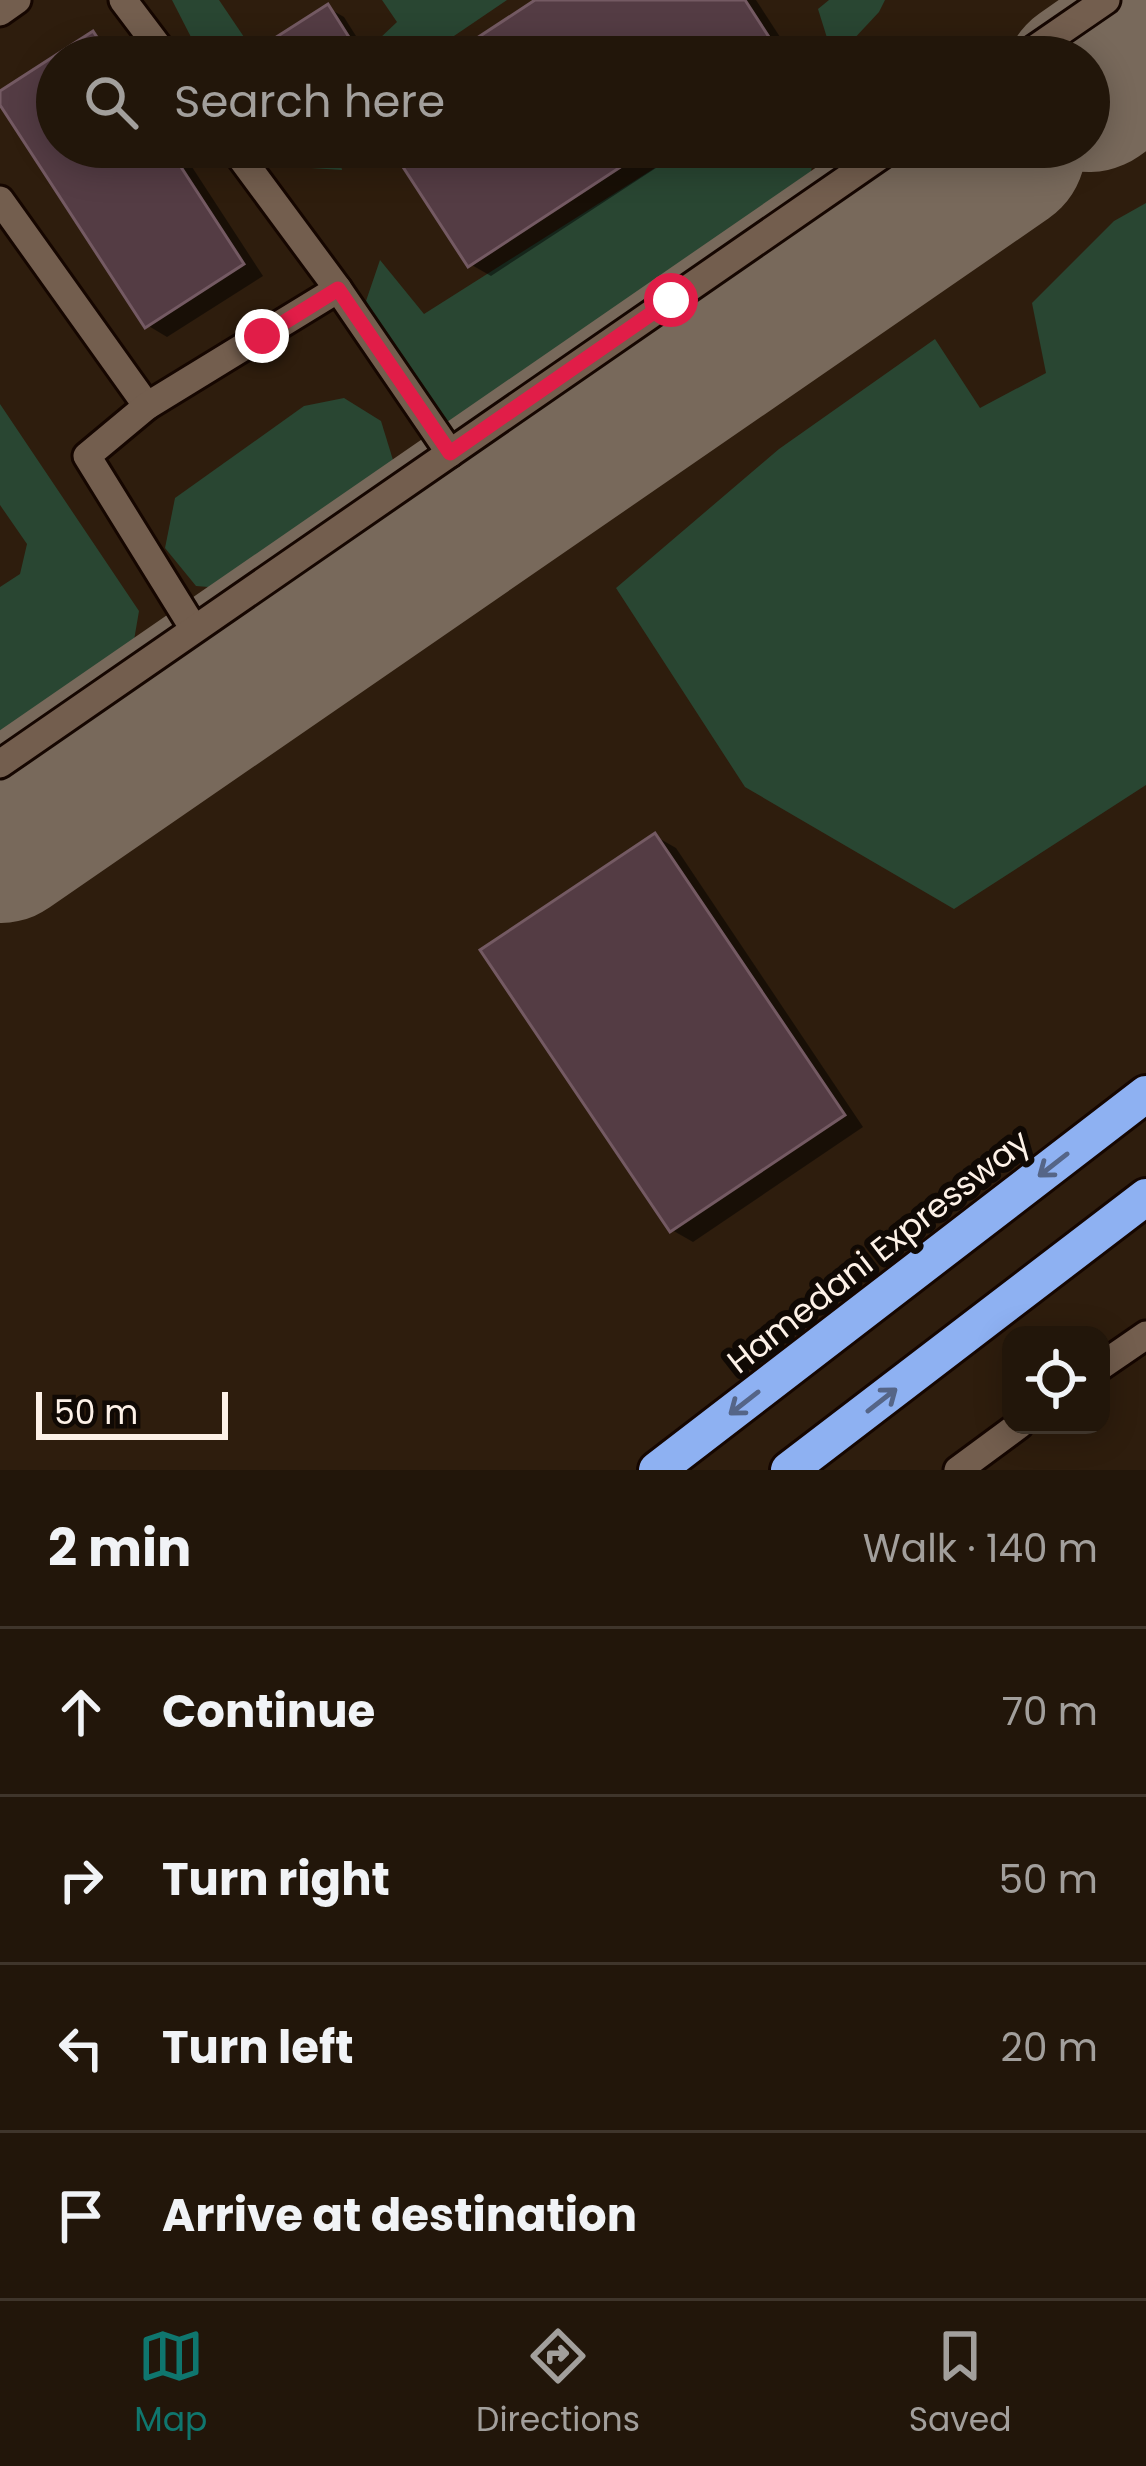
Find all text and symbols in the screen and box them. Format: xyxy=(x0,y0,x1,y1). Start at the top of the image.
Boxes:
search box xyxy=(36,36,1110,168)
icon: search xyxy=(78,69,144,135)
text: Search here xyxy=(174,70,445,133)
route start xyxy=(644,273,698,327)
route end xyxy=(235,309,289,363)
street label: Hamedani Expressway xyxy=(717,1118,1040,1385)
one-way arrow xyxy=(1038,1151,1070,1178)
map controls xyxy=(1002,1326,1110,1434)
button: locate xyxy=(1002,1326,1110,1434)
scale bar xyxy=(36,1386,228,1439)
one-way arrow xyxy=(866,1387,898,1414)
text: 50 m xyxy=(54,1389,138,1436)
one-way arrow xyxy=(728,1390,761,1415)
text: 2 min xyxy=(48,1512,191,1584)
text: Walk · 140 m xyxy=(863,1521,1098,1576)
icon: ahead xyxy=(48,1679,114,1745)
text: Continue xyxy=(162,1680,375,1743)
text: 70 m xyxy=(1002,1684,1098,1739)
icon: right xyxy=(48,1847,114,1913)
text: Turn right xyxy=(162,1848,390,1911)
text: 50 m xyxy=(998,1852,1098,1907)
icon: left xyxy=(48,2015,114,2081)
text: Turn left xyxy=(162,2016,354,2079)
text: 20 m xyxy=(1000,2020,1098,2075)
icon: arrive xyxy=(48,2183,114,2249)
text: Arrive at destination xyxy=(162,2184,637,2247)
tab: Map xyxy=(134,2323,207,2445)
tab: Directions xyxy=(476,2323,640,2445)
tab: Saved xyxy=(909,2323,1012,2445)

